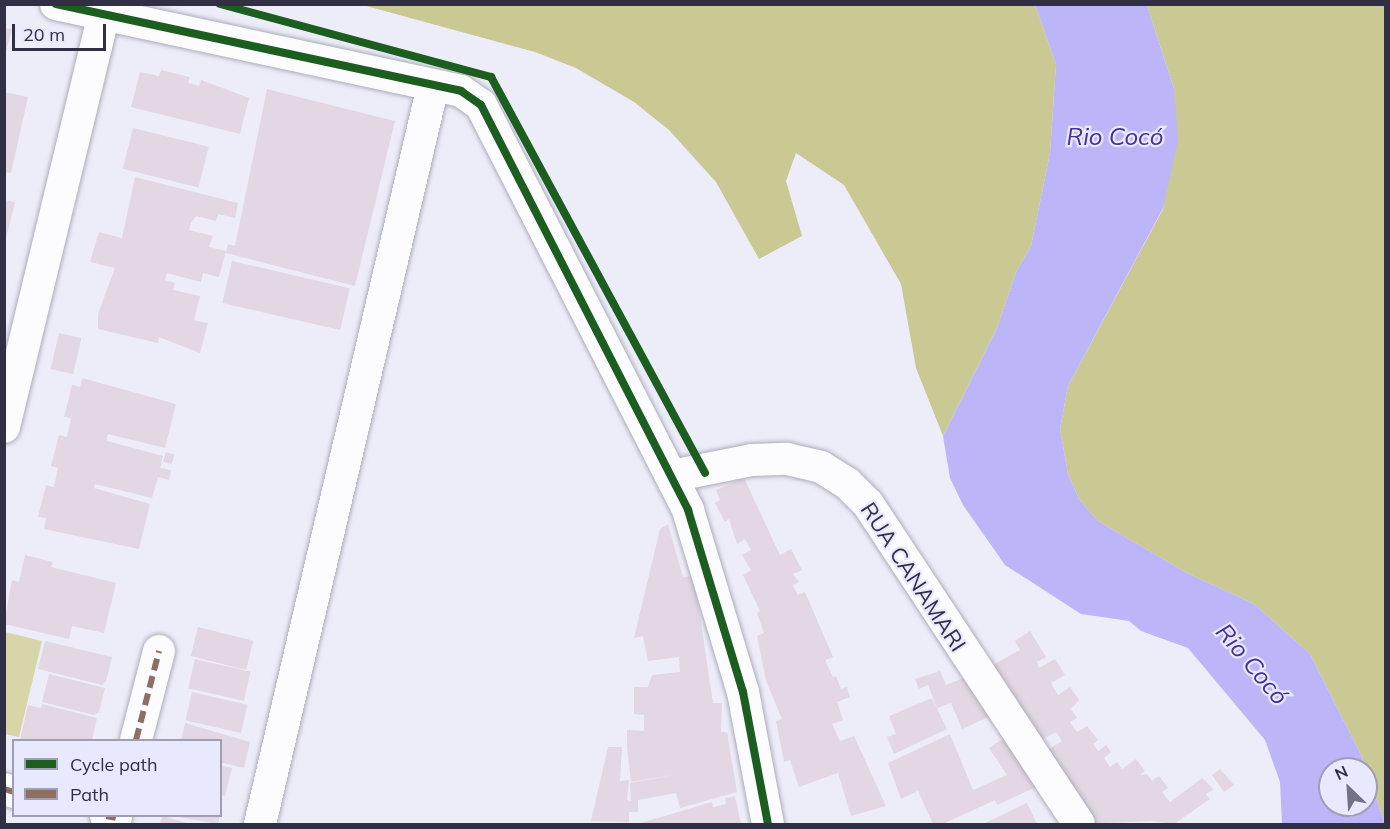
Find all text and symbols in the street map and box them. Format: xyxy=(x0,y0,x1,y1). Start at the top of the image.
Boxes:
scale bar xyxy=(15,12,110,50)
text: 20 m xyxy=(23,23,65,46)
water label: Rio Cocó xyxy=(1067,123,1163,151)
street label: RUA CANAMARI xyxy=(855,497,971,657)
water label: Rio Cocó xyxy=(1210,618,1294,710)
legend xyxy=(12,739,222,817)
text: Cycle path xyxy=(70,753,157,776)
north arrow xyxy=(1318,757,1378,817)
text: N xyxy=(1332,761,1351,784)
text: Path xyxy=(70,783,109,806)

